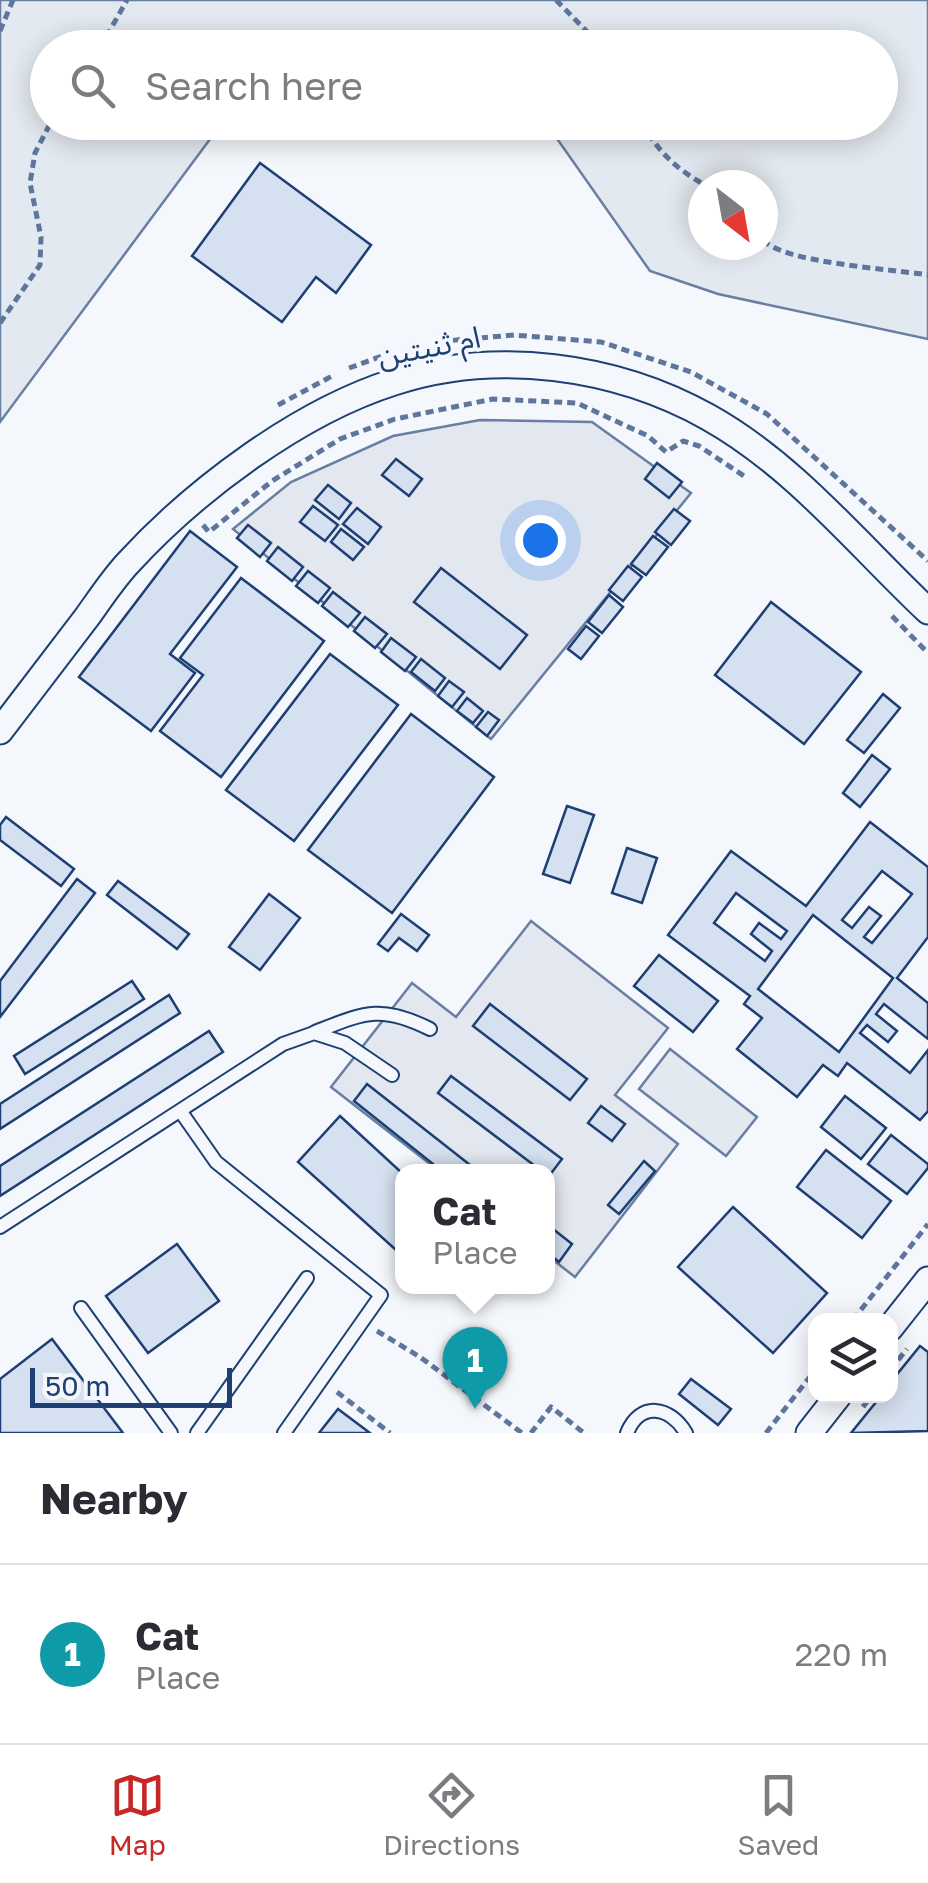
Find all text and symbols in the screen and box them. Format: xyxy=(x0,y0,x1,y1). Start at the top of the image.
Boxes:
search box xyxy=(30,30,898,140)
icon: search xyxy=(65,58,120,113)
text: Search here xyxy=(145,63,363,108)
north arrow xyxy=(688,170,778,260)
street label: ام ثنيتين xyxy=(374,318,484,379)
your location xyxy=(515,515,566,566)
popup xyxy=(395,1164,555,1294)
text: Cat xyxy=(432,1188,497,1233)
text: Place xyxy=(432,1233,518,1271)
map controls xyxy=(808,1313,898,1403)
button: layers xyxy=(808,1313,898,1403)
pin: 1 xyxy=(442,1326,508,1409)
scale bar xyxy=(30,1363,232,1408)
text: 50 m xyxy=(45,1369,110,1402)
text: Nearby xyxy=(40,1473,188,1523)
text: Cat xyxy=(135,1613,199,1658)
text: 1 xyxy=(64,1635,81,1673)
text: 220 m xyxy=(795,1635,888,1673)
text: Place xyxy=(135,1658,220,1696)
tab: Map xyxy=(109,1768,166,1861)
tab: Directions xyxy=(383,1768,520,1861)
tab: Saved xyxy=(737,1768,819,1861)

